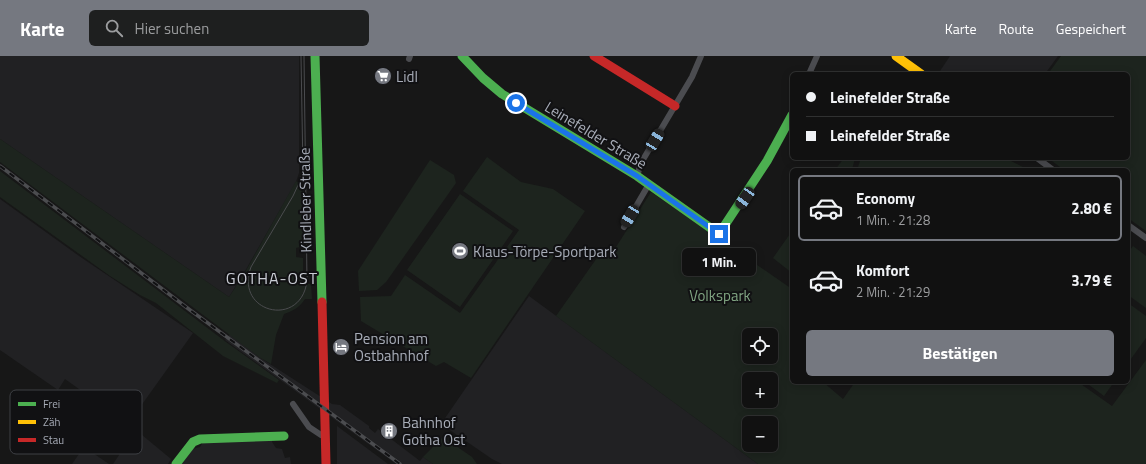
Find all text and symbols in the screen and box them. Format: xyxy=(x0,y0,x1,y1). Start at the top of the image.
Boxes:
search box xyxy=(89,10,369,46)
text: Karte xyxy=(20,14,65,43)
icon: search xyxy=(103,17,125,39)
text: Hier suchen xyxy=(135,17,209,40)
text: Karte xyxy=(945,18,977,39)
text: Route xyxy=(999,18,1034,39)
text: Gespeichert xyxy=(1056,18,1126,39)
place label: Lidl xyxy=(396,65,418,88)
supermarket icon: Lidl xyxy=(373,66,393,86)
text: Leinefelder Straße xyxy=(830,86,950,109)
route start xyxy=(507,94,525,112)
street label: Leinefelder Straße xyxy=(541,95,651,175)
text: Leinefelder Straße xyxy=(830,124,950,147)
car xyxy=(644,127,666,153)
street label: Kindleber Straße xyxy=(293,147,317,253)
car xyxy=(733,185,757,211)
text: Economy xyxy=(856,187,915,210)
icon: car xyxy=(808,190,844,226)
text: 2.80 € xyxy=(1071,197,1112,220)
car xyxy=(619,203,641,229)
text: 1 Min. · 21:28 xyxy=(856,210,930,230)
route end xyxy=(710,225,728,243)
place label: Klaus-Törpe-Sportpark xyxy=(473,240,616,263)
sports icon: Klaus-Törpe-Sportpark xyxy=(450,241,470,261)
callout: 1 Min. xyxy=(682,248,756,276)
text: 1 Min. xyxy=(701,252,737,272)
text: Komfort xyxy=(856,259,910,282)
icon: car xyxy=(808,262,844,298)
district label: GOTHA-OST xyxy=(226,266,318,290)
text: 3.79 € xyxy=(1071,269,1112,292)
text: 2 Min. · 21:29 xyxy=(856,282,930,302)
park label: Volkspark xyxy=(689,284,751,307)
place label: Pension am Ostbahnhof xyxy=(354,327,429,367)
map controls xyxy=(742,328,778,452)
button: locate xyxy=(742,328,778,364)
button: Bestätigen xyxy=(806,330,1114,376)
hotel icon: Pension am Ostbahnhof xyxy=(331,337,351,357)
button: + xyxy=(742,372,778,408)
legend xyxy=(10,390,142,454)
text: Frei xyxy=(43,396,60,412)
place label: Bahnhof Gotha Ost xyxy=(402,411,466,451)
text: Zäh xyxy=(43,414,60,430)
button: − xyxy=(742,416,778,452)
building icon: Bahnhof Gotha Ost xyxy=(379,421,399,441)
text: Stau xyxy=(43,432,64,448)

